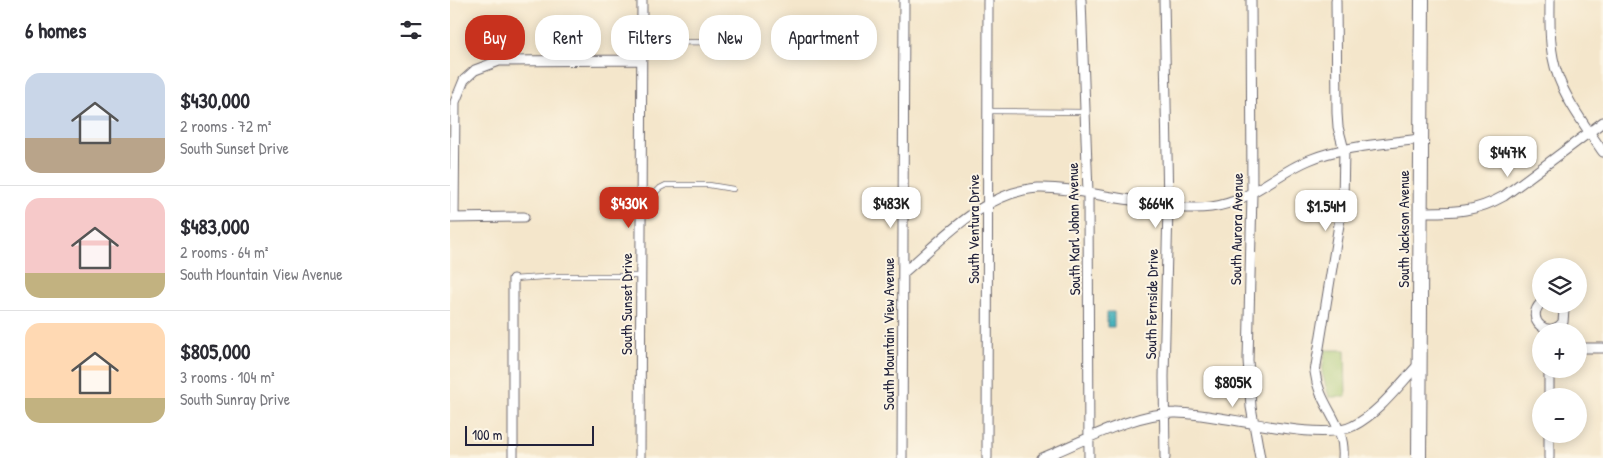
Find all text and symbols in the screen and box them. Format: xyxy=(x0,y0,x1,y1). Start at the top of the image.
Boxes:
chip: Buy xyxy=(465,15,525,60)
chip: Rent xyxy=(535,15,601,60)
chip: Filters xyxy=(611,15,689,60)
chip: New xyxy=(699,15,761,60)
chip: Apartment xyxy=(771,15,877,60)
text: 6 homes xyxy=(25,16,86,45)
icon: filters xyxy=(397,16,425,44)
text: $430,000 xyxy=(180,86,250,115)
icon: home xyxy=(65,93,125,153)
text: 2 rooms · 72 m² xyxy=(180,115,271,137)
pin: $447K xyxy=(1473,136,1543,178)
text: South Sunset Drive xyxy=(180,137,289,159)
text: $447K xyxy=(1490,141,1526,163)
street label: South Karl Johan Avenue xyxy=(1062,162,1085,296)
street label: South Jackson Avenue xyxy=(1393,170,1414,288)
street label: South Aurora Avenue xyxy=(1225,173,1248,285)
street label: South Ventura Drive xyxy=(963,174,984,284)
pin: $430K xyxy=(594,186,664,229)
pin: $483K xyxy=(856,186,926,229)
pin: $664K xyxy=(1121,186,1191,229)
pin: $1.54M xyxy=(1285,190,1367,232)
text: $430K xyxy=(611,192,647,214)
text: $483K xyxy=(873,192,909,214)
text: $664K xyxy=(1138,192,1174,214)
text: $1.54M xyxy=(1306,195,1346,217)
text: $483,000 xyxy=(180,212,250,241)
icon: home xyxy=(65,218,125,278)
text: 2 rooms · 64 m² xyxy=(180,241,268,263)
street label: South Fernside Drive xyxy=(1140,248,1163,359)
street label: South Sunset Drive xyxy=(616,253,637,355)
street label: South Mountain View Avenue xyxy=(878,258,899,410)
map controls xyxy=(1532,258,1587,443)
button: layers xyxy=(1532,258,1587,313)
text: South Mountain View Avenue xyxy=(180,263,343,285)
button: + xyxy=(1532,323,1587,378)
text: $805,000 xyxy=(180,337,251,366)
icon: home xyxy=(65,343,125,403)
text: 3 rooms · 104 m² xyxy=(180,366,275,388)
pin: $805K xyxy=(1198,366,1268,408)
text: $805K xyxy=(1214,371,1252,393)
text: South Sunray Drive xyxy=(180,388,290,410)
button: − xyxy=(1532,388,1587,443)
scale bar xyxy=(465,423,594,446)
text: 100 m xyxy=(472,425,502,444)

